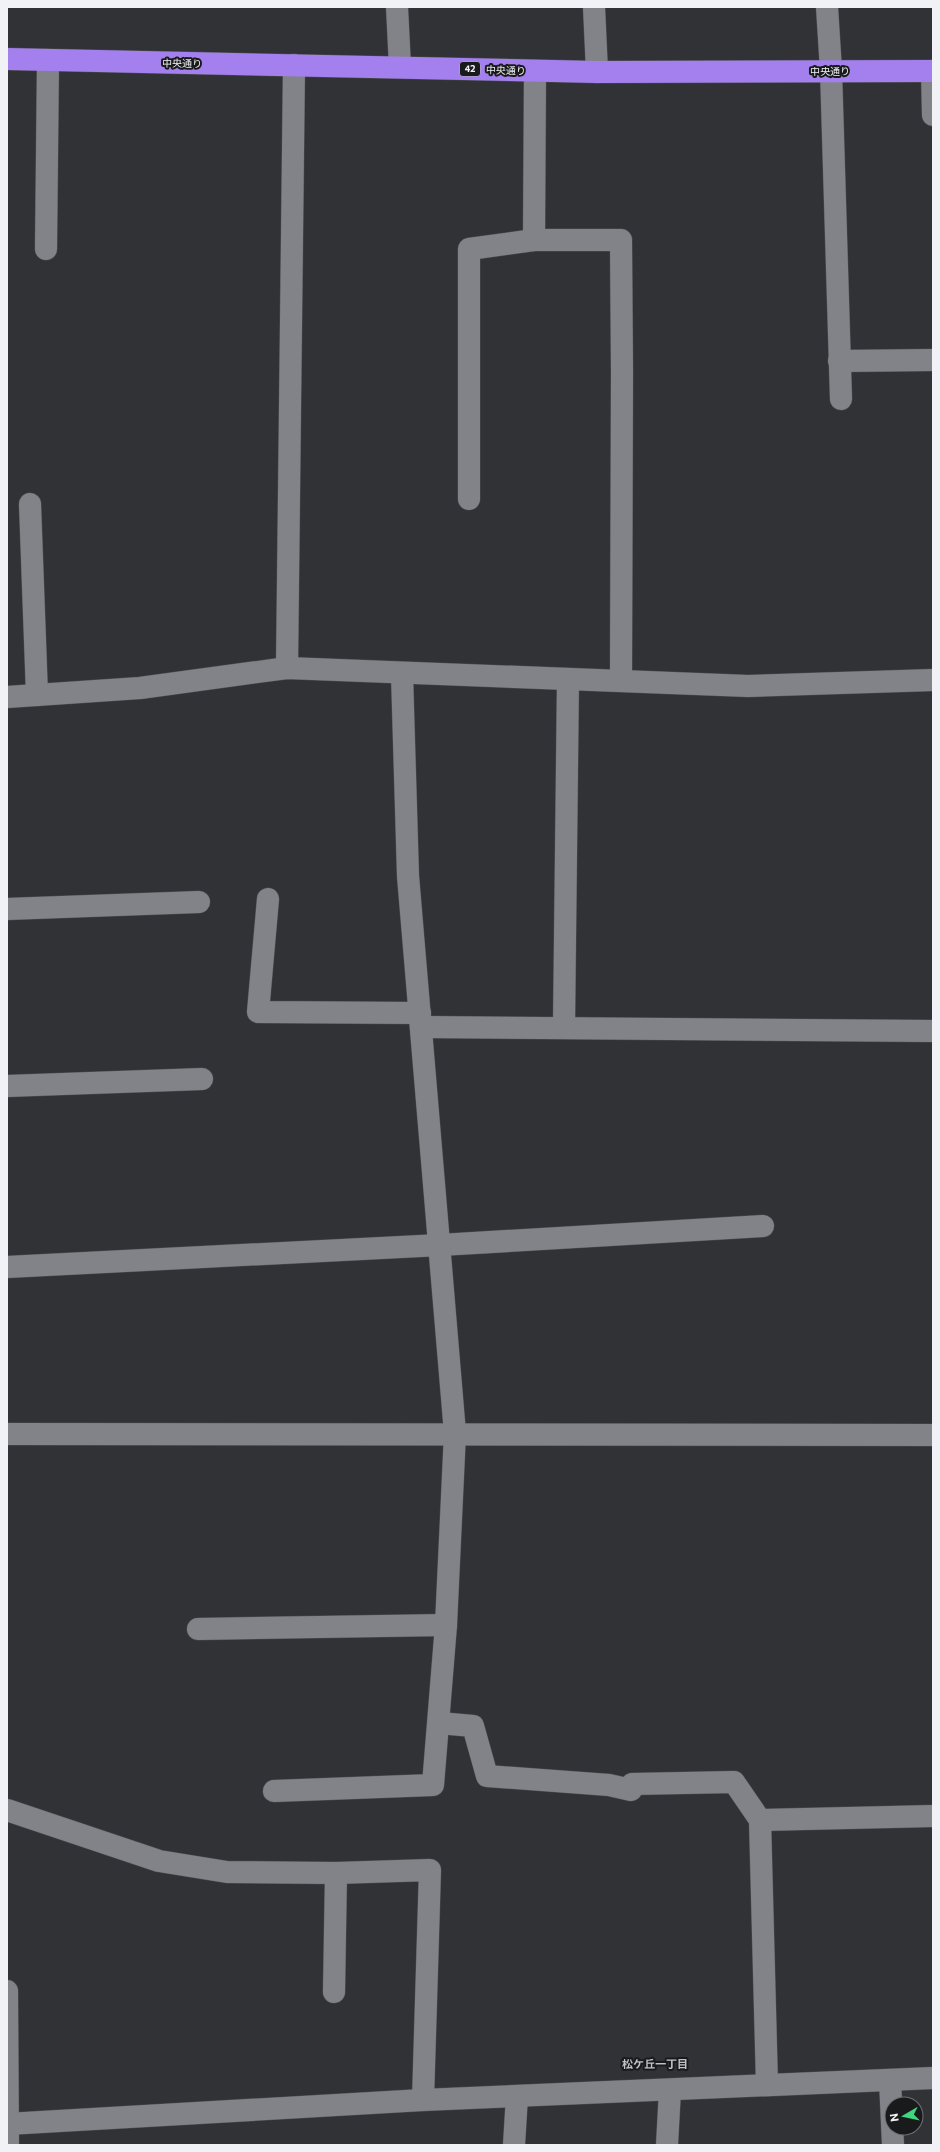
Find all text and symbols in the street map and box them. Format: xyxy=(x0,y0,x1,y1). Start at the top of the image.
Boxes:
street label: 中央通り xyxy=(162,57,202,69)
road number: 42 xyxy=(460,62,480,76)
street label: 中央通り xyxy=(486,63,526,77)
street label: 中央通り xyxy=(810,65,850,77)
district label: 松ケ丘一丁目 xyxy=(622,2057,688,2070)
north arrow xyxy=(884,2096,924,2136)
text: N xyxy=(887,2113,901,2123)

